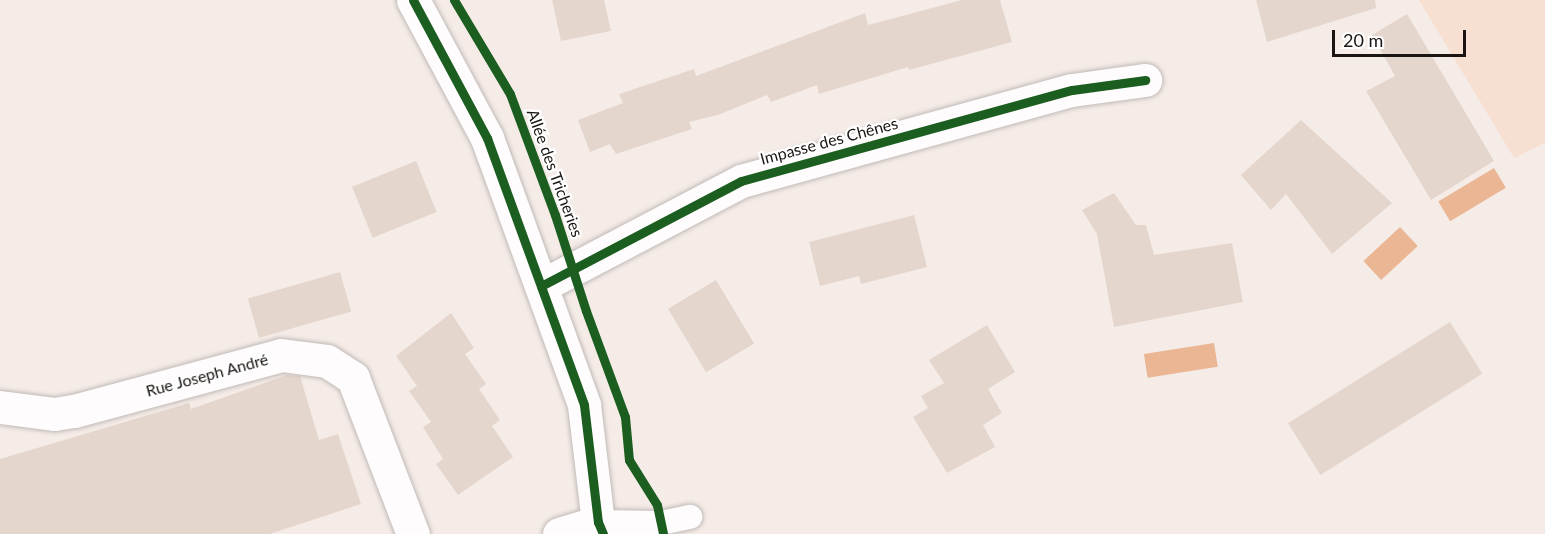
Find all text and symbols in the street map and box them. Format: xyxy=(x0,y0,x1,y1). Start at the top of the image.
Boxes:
scale bar xyxy=(1335,18,1468,56)
text: 20 m xyxy=(1343,29,1383,51)
street label: Allée des Tricheries xyxy=(523,106,587,240)
street label: Impasse des Chênes xyxy=(758,113,900,169)
street label: Rue Joseph André xyxy=(143,349,271,401)

